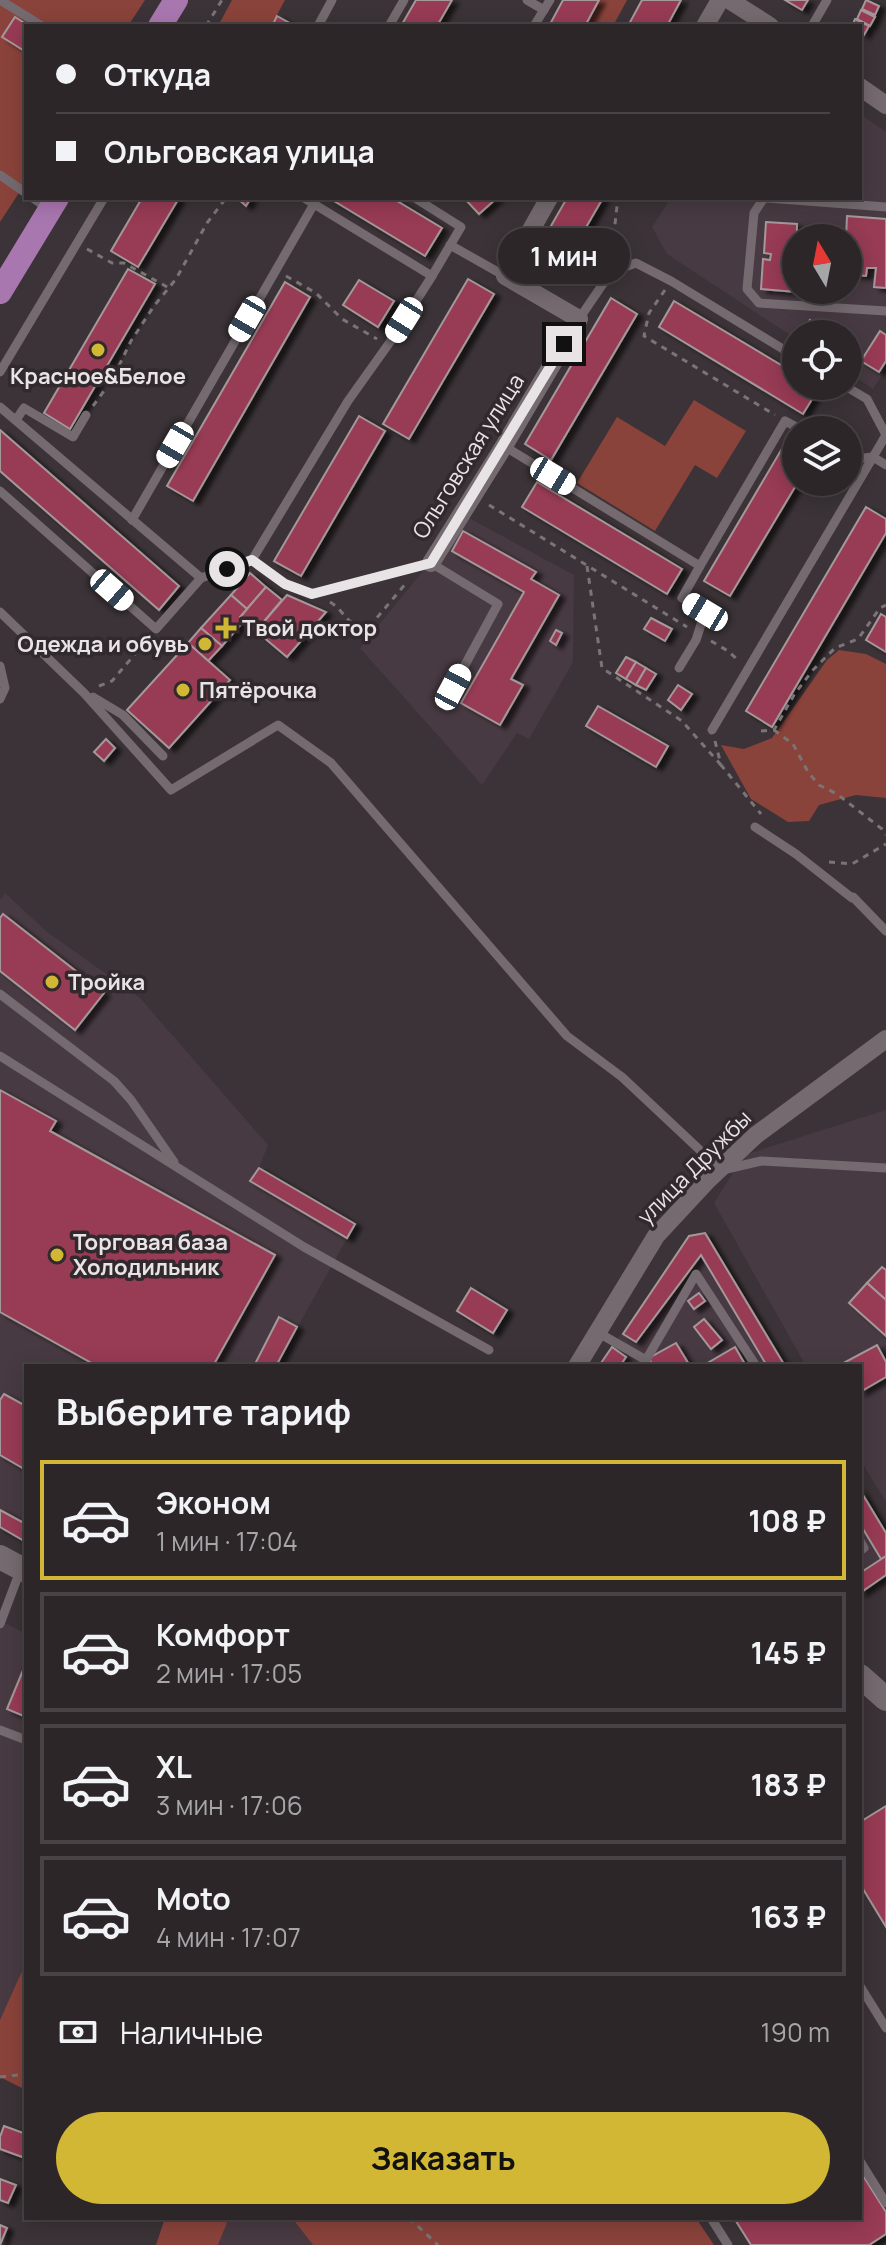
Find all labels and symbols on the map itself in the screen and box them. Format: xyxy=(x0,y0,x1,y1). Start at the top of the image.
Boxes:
north arrow xyxy=(782,224,862,304)
callout: 1 мин xyxy=(498,228,630,284)
car xyxy=(225,292,269,346)
car xyxy=(381,293,427,347)
route end xyxy=(546,326,582,362)
marker: Красное&Белое xyxy=(89,341,107,359)
place label: Красное&Белое xyxy=(10,361,186,391)
street label: Ольговская улица xyxy=(405,368,531,544)
car xyxy=(153,418,197,472)
car xyxy=(526,453,580,499)
route start xyxy=(209,551,245,587)
car xyxy=(86,565,138,615)
car xyxy=(678,589,732,635)
place label: Твой доктор xyxy=(242,613,377,643)
marker: Твой доктор xyxy=(217,619,235,637)
place label: Одежда и обувь xyxy=(17,629,189,659)
marker: Одежда и обувь xyxy=(196,635,214,653)
car xyxy=(431,660,475,714)
place label: Пятёрочка xyxy=(199,675,317,705)
marker: Пятёрочка xyxy=(174,681,192,699)
place label: Тройка xyxy=(68,967,145,997)
marker: Тройка xyxy=(43,973,61,991)
street label: улица Дружбы xyxy=(630,1103,758,1231)
place label: Торговая база Холодильник xyxy=(73,1227,228,1282)
marker: Торговая база Холодильник xyxy=(48,1246,66,1264)

